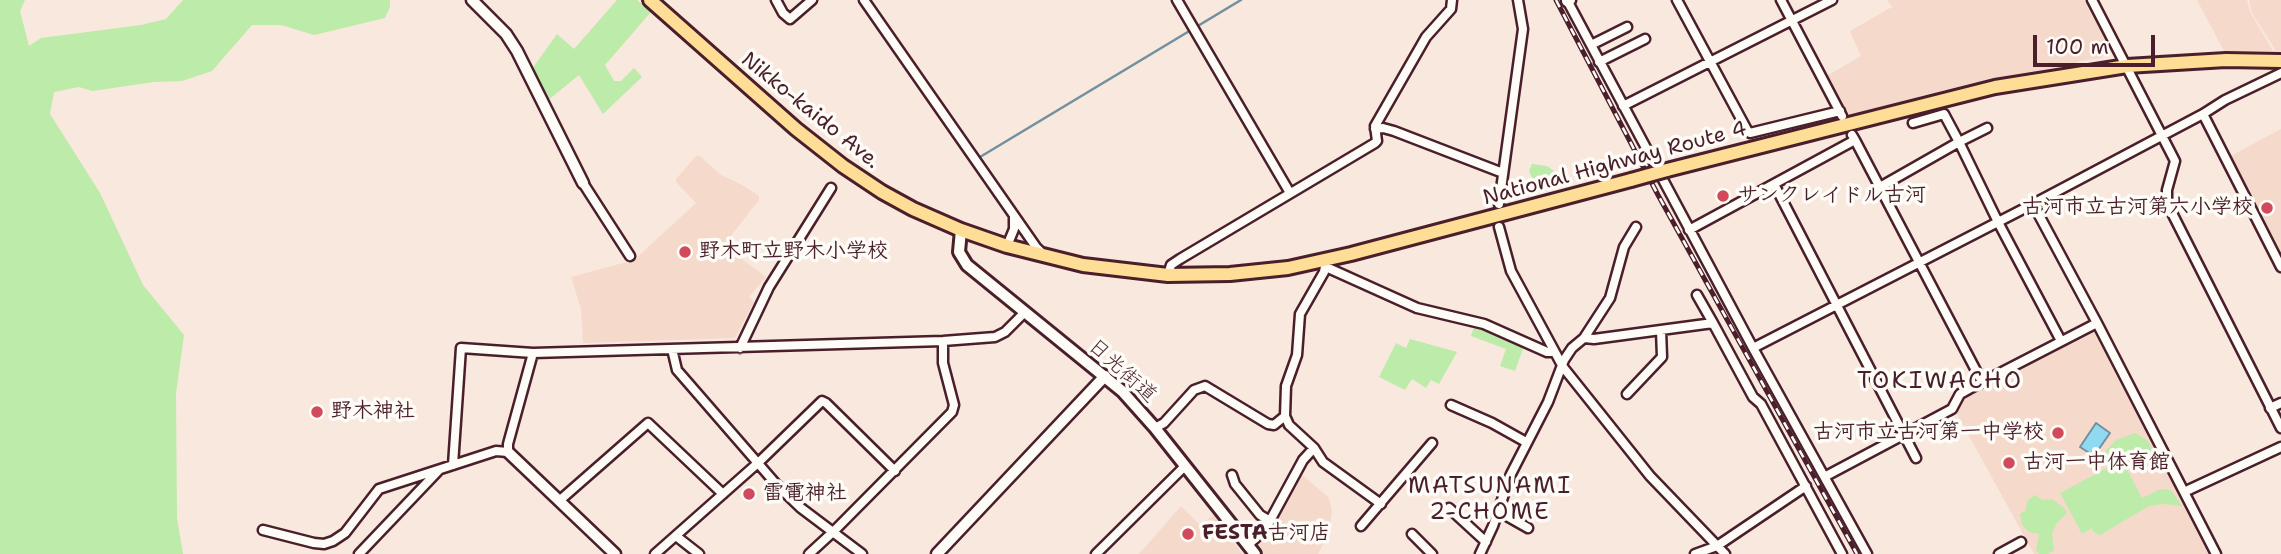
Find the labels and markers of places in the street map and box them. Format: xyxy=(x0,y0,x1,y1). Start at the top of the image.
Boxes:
place label: サンクレイドル古河 xyxy=(1737,183,1926,209)
marker: サンクレイドル古河 xyxy=(1715,188,1731,204)
place label: 古河市立古河第六小学校 xyxy=(2022,195,2253,221)
marker: 古河市立古河第六小学校 xyxy=(2259,200,2275,216)
place label: 野木町立野木小学校 xyxy=(699,239,888,265)
marker: 野木町立野木小学校 xyxy=(677,244,693,260)
place label: 野木神社 xyxy=(331,399,415,425)
marker: 野木神社 xyxy=(309,404,325,420)
place label: 古河市立古河第一中学校 xyxy=(1813,420,2044,446)
marker: 古河市立古河第一中学校 xyxy=(2050,425,2066,441)
place label: 古河一中体育館 xyxy=(2023,450,2170,476)
marker: 古河一中体育館 xyxy=(2001,455,2017,471)
place label: 雷電神社 xyxy=(763,481,847,507)
marker: 雷電神社 xyxy=(741,486,757,502)
place label: FESTA古河店 xyxy=(1202,521,1331,547)
marker: FESTA古河店 xyxy=(1180,526,1196,542)

